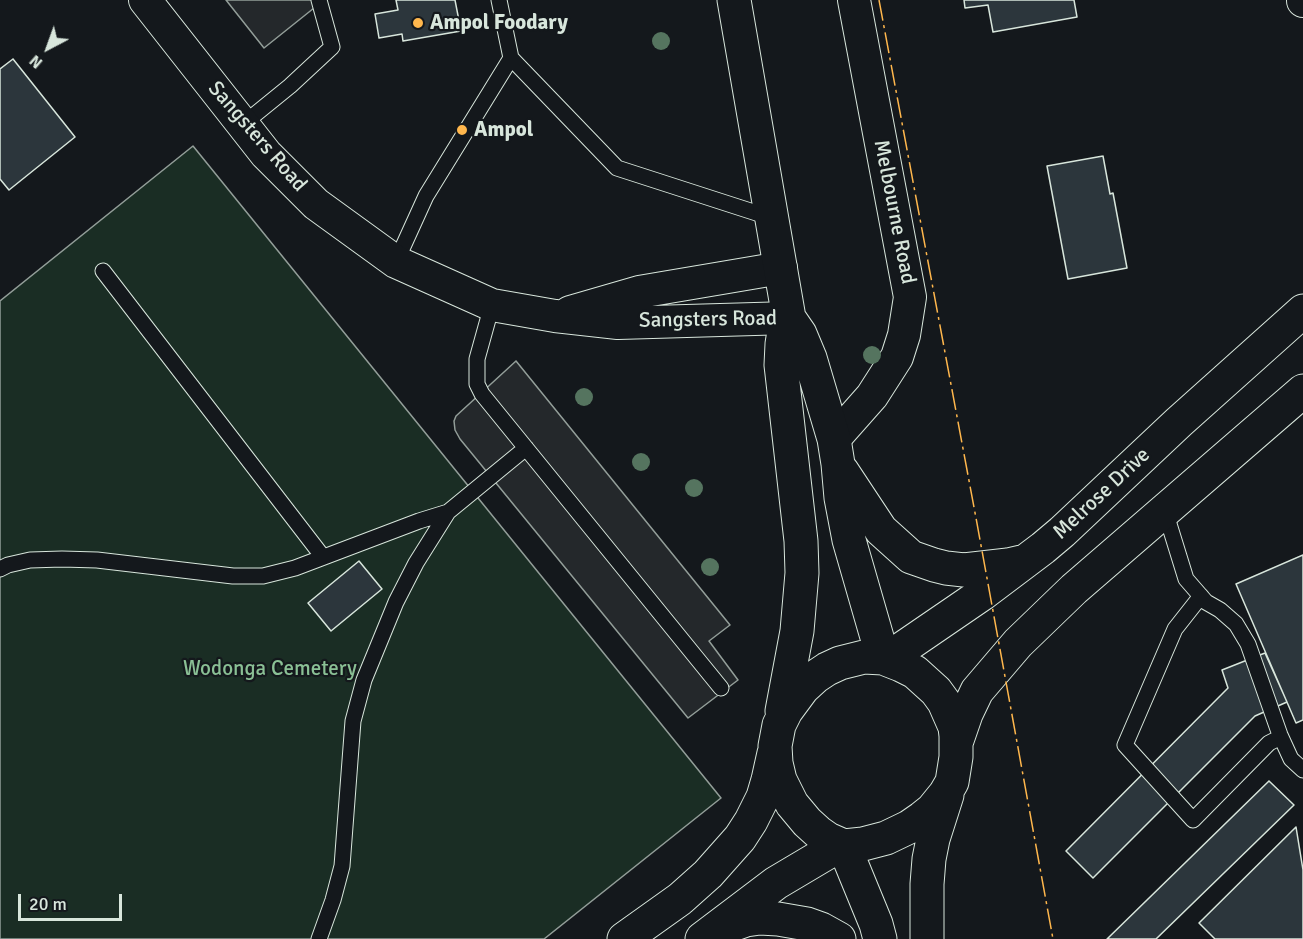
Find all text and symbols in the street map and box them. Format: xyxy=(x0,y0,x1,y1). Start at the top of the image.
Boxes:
place label: Ampol Foodary xyxy=(430,10,568,36)
marker: Ampol Foodary xyxy=(411,16,425,30)
north arrow xyxy=(18,18,78,78)
text: N xyxy=(25,50,47,73)
street label: Sangsters Road xyxy=(202,77,312,197)
place label: Ampol xyxy=(474,117,533,143)
marker: Ampol xyxy=(455,123,469,137)
street label: Melbourne Road xyxy=(868,138,920,286)
street label: Sangsters Road xyxy=(639,306,777,334)
street label: Melrose Drive xyxy=(1048,443,1156,545)
park label: Wodonga Cemetery xyxy=(183,656,357,682)
scale bar xyxy=(21,882,124,920)
text: 20 m xyxy=(29,893,67,915)

